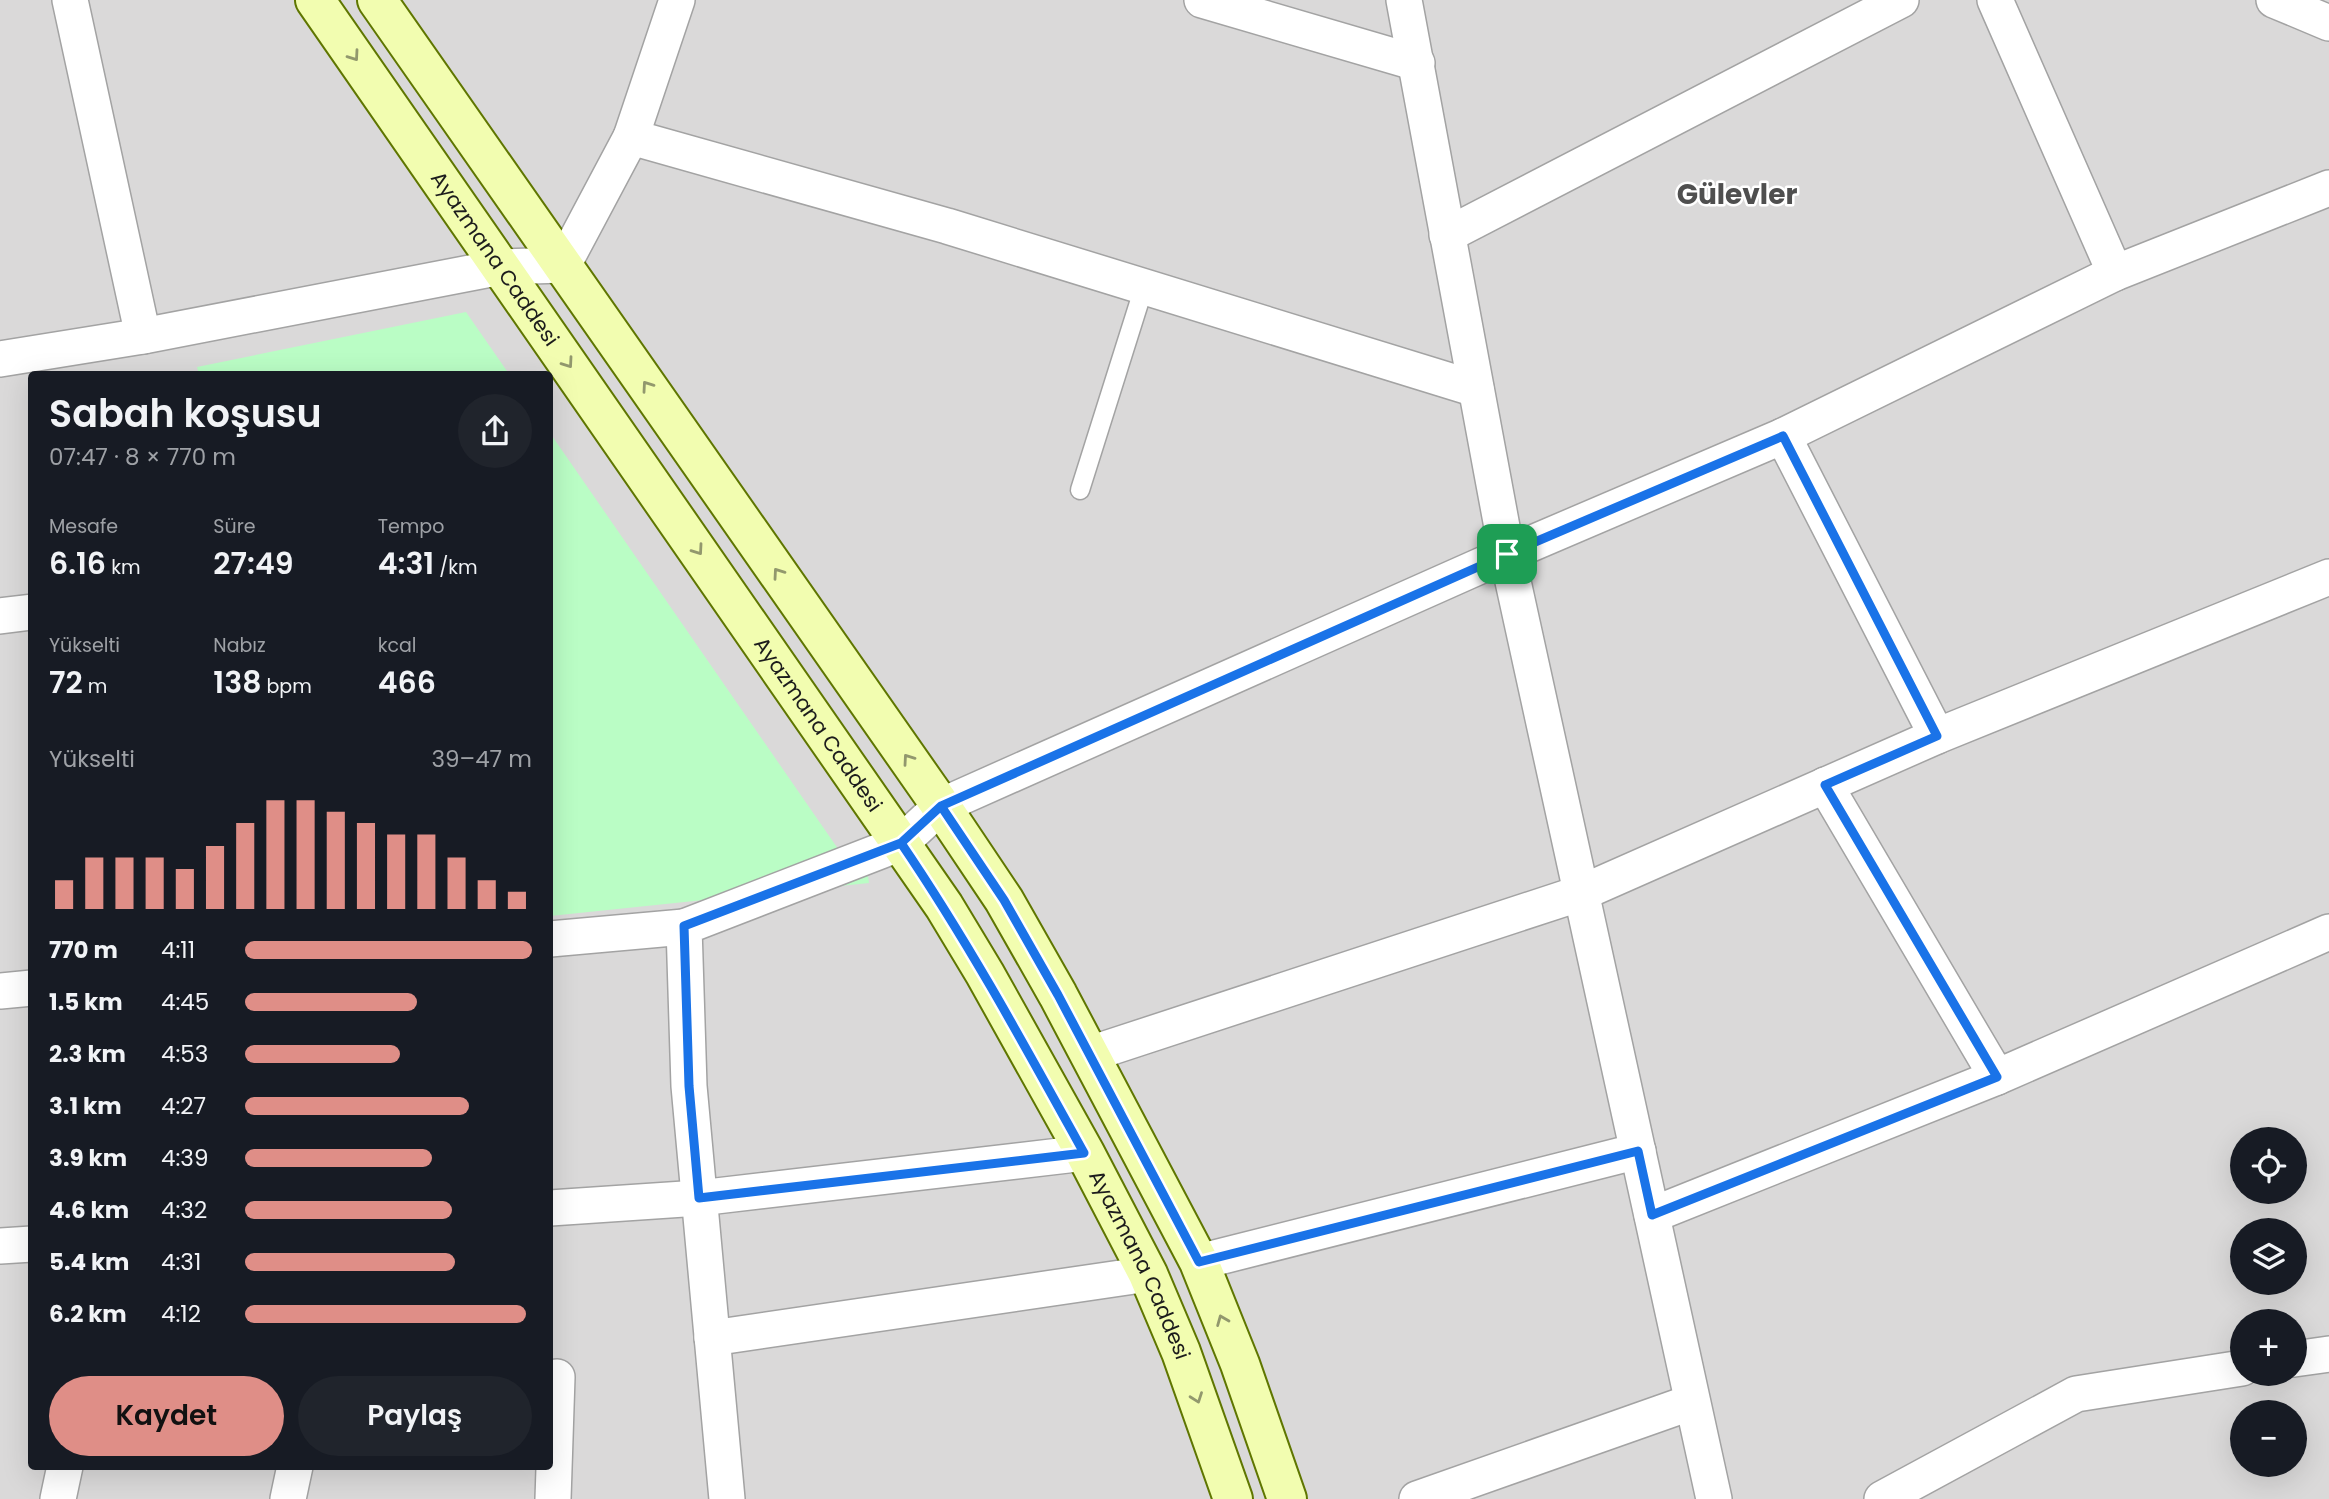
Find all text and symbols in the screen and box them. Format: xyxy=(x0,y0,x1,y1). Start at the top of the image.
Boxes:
one-way arrow xyxy=(346,48,358,61)
street label: Ayazmana Caddesi xyxy=(424,165,566,352)
district label: Gülevler xyxy=(1677,175,1797,214)
one-way arrow xyxy=(560,356,573,369)
one-way arrow xyxy=(643,381,655,394)
text: Sabah koşusu xyxy=(49,387,322,440)
button: share xyxy=(458,394,532,468)
text: 07:47 · 8 × 770 m xyxy=(49,441,236,473)
text: Mesafe xyxy=(49,513,118,540)
text: Süre xyxy=(213,513,256,540)
text: Tempo xyxy=(378,513,444,540)
pin xyxy=(1477,524,1537,584)
icon: arrive xyxy=(1488,535,1526,573)
text: 6.16 xyxy=(49,542,106,585)
text: 27:49 xyxy=(213,542,294,585)
text: 4:31 xyxy=(378,542,434,585)
one-way arrow xyxy=(690,542,702,555)
text: km xyxy=(106,554,141,581)
text: /km xyxy=(434,554,478,581)
one-way arrow xyxy=(774,568,786,581)
street label: Ayazmana Caddesi xyxy=(748,631,889,817)
text: Yükselti xyxy=(49,632,120,659)
text: Nabız xyxy=(213,632,266,659)
text: kcal xyxy=(378,632,417,659)
text: 72 xyxy=(49,661,83,704)
text: 138 xyxy=(213,661,261,704)
text: 466 xyxy=(378,661,436,704)
text: m xyxy=(83,673,107,700)
text: bpm xyxy=(261,673,312,700)
text: Yükselti xyxy=(49,743,135,775)
text: 39–47 m xyxy=(432,743,532,775)
one-way arrow xyxy=(904,754,916,767)
text: 770 m xyxy=(49,934,118,966)
text: 4:11 xyxy=(161,934,195,966)
text: 1.5 km xyxy=(49,986,123,1018)
text: 4:45 xyxy=(161,986,209,1018)
text: 2.3 km xyxy=(49,1038,126,1070)
text: 4:53 xyxy=(161,1038,208,1070)
text: 3.1 km xyxy=(49,1090,122,1122)
text: 4:27 xyxy=(161,1090,206,1122)
map controls xyxy=(2230,1127,2307,1477)
button: locate xyxy=(2230,1127,2307,1204)
text: 3.9 km xyxy=(49,1142,127,1174)
text: 4:39 xyxy=(161,1142,208,1174)
street label: Ayazmana Caddesi xyxy=(1082,1165,1197,1363)
text: 4.6 km xyxy=(49,1194,129,1226)
text: 4:32 xyxy=(161,1194,207,1226)
button: layers xyxy=(2230,1218,2307,1295)
text: 5.4 km xyxy=(49,1246,129,1278)
text: 4:31 xyxy=(161,1246,201,1278)
text: 6.2 km xyxy=(49,1298,127,1330)
text: 4:12 xyxy=(161,1298,201,1330)
button: + xyxy=(2230,1309,2307,1386)
one-way arrow xyxy=(1217,1314,1231,1326)
button: Kaydet xyxy=(49,1376,284,1456)
button: Paylaş xyxy=(298,1376,532,1456)
one-way arrow xyxy=(1189,1391,1203,1404)
button: − xyxy=(2230,1400,2307,1477)

